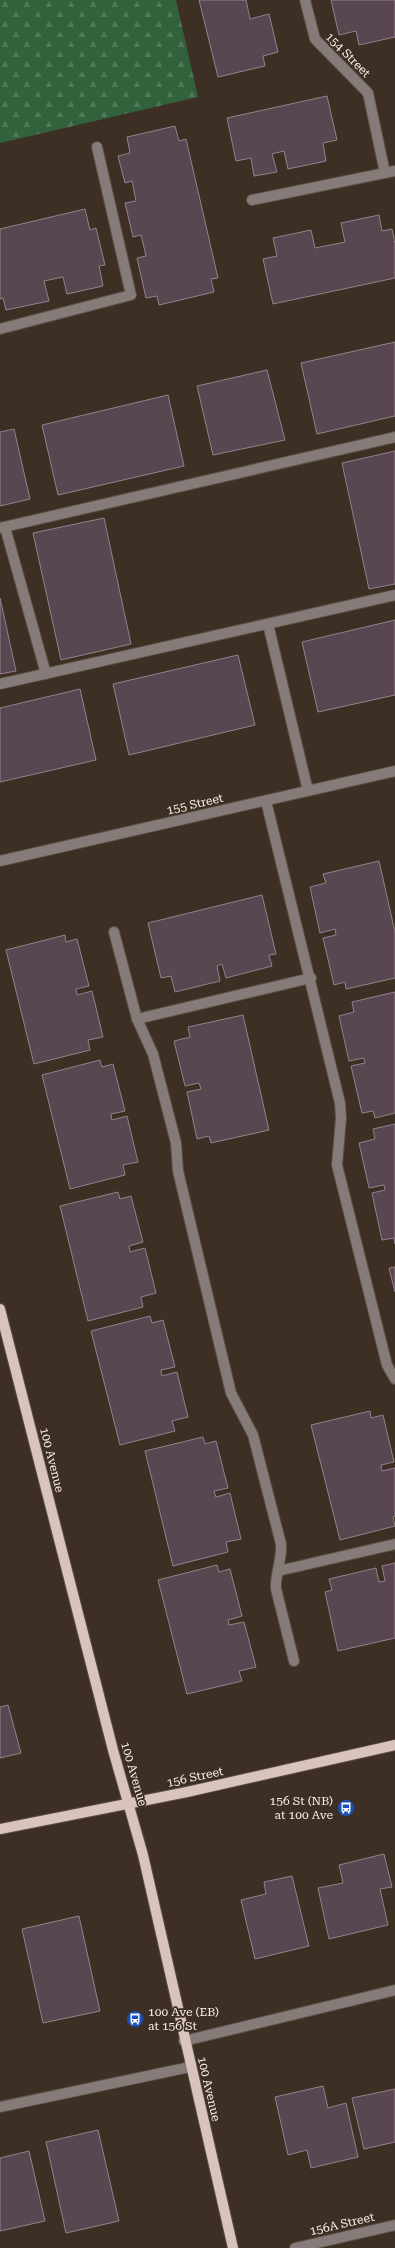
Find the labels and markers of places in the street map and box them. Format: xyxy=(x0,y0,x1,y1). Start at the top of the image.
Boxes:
place label: 156 St (NB) at 100 Ave xyxy=(270,1794,333,1822)
bus stop icon: 156 St (NB) at 100 Ave xyxy=(336,1798,356,1818)
place label: 100 Ave (EB) at 156 St xyxy=(148,2005,219,2033)
bus stop icon: 100 Ave (EB) at 156 St xyxy=(125,2009,145,2029)

